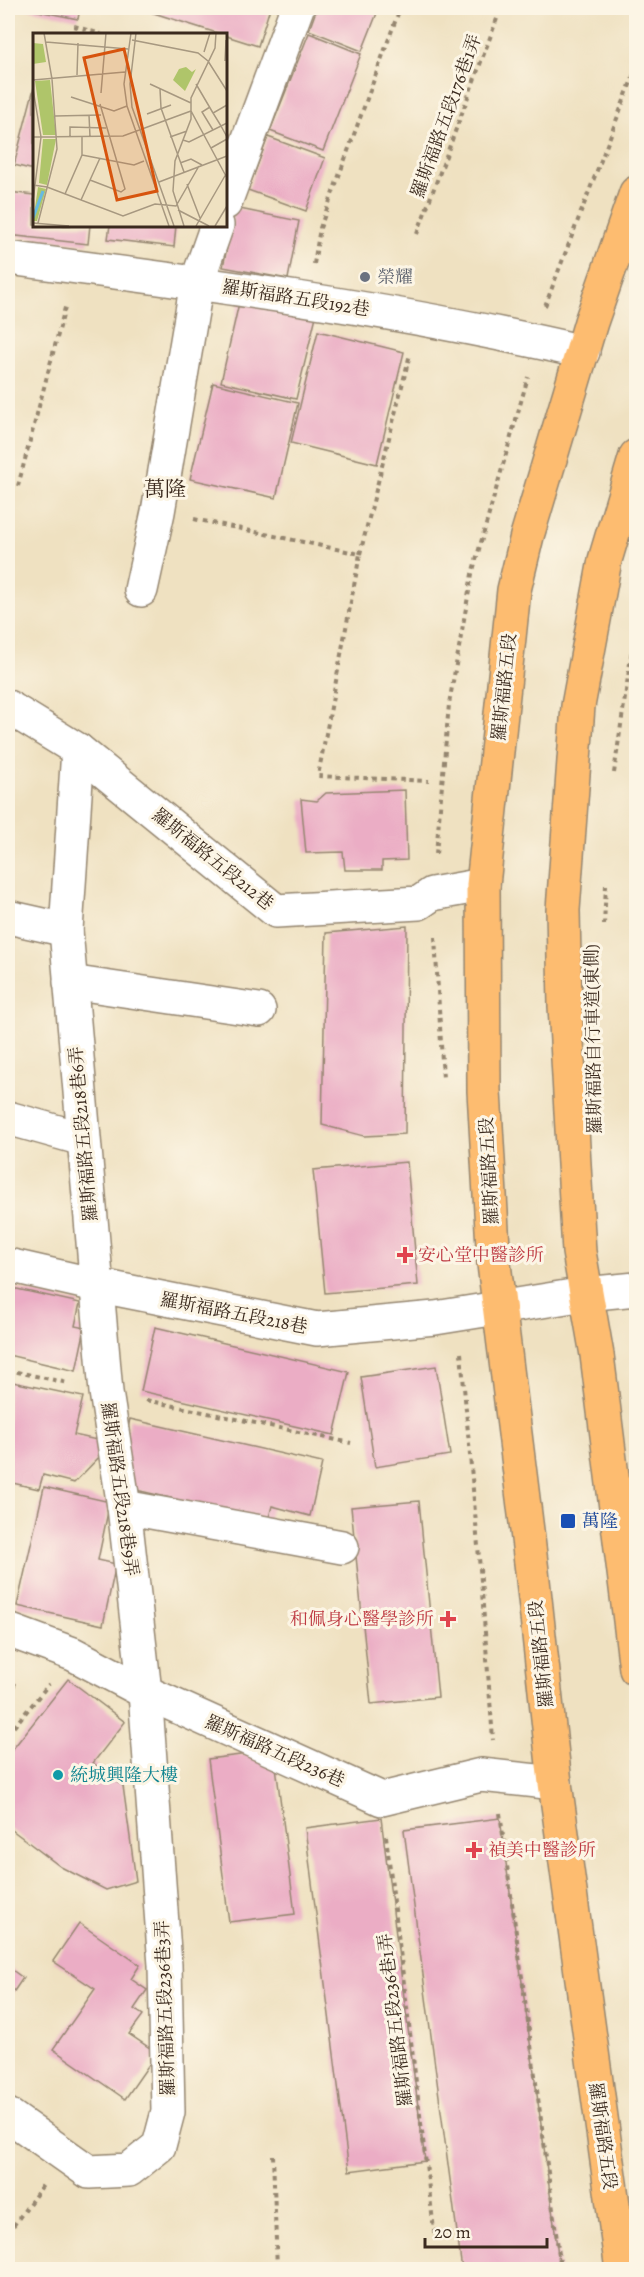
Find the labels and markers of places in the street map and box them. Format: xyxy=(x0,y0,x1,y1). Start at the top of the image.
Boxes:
place label: 榮耀 xyxy=(377,265,413,289)
marker: 榮耀 xyxy=(358,270,372,284)
place label: 安心堂中醫診所 xyxy=(418,1243,544,1267)
marker: 安心堂中醫診所 xyxy=(396,1246,414,1264)
place label: 萬隆 xyxy=(582,1509,618,1533)
marker: 萬隆 xyxy=(559,1512,577,1530)
place label: 和佩身心醫學診所 xyxy=(290,1607,434,1631)
marker: 和佩身心醫學診所 xyxy=(439,1610,457,1628)
place label: 統城興隆大樓 xyxy=(70,1763,178,1787)
marker: 統城興隆大樓 xyxy=(51,1768,65,1782)
place label: 禎美中醫診所 xyxy=(488,1838,596,1862)
marker: 禎美中醫診所 xyxy=(465,1841,483,1859)

